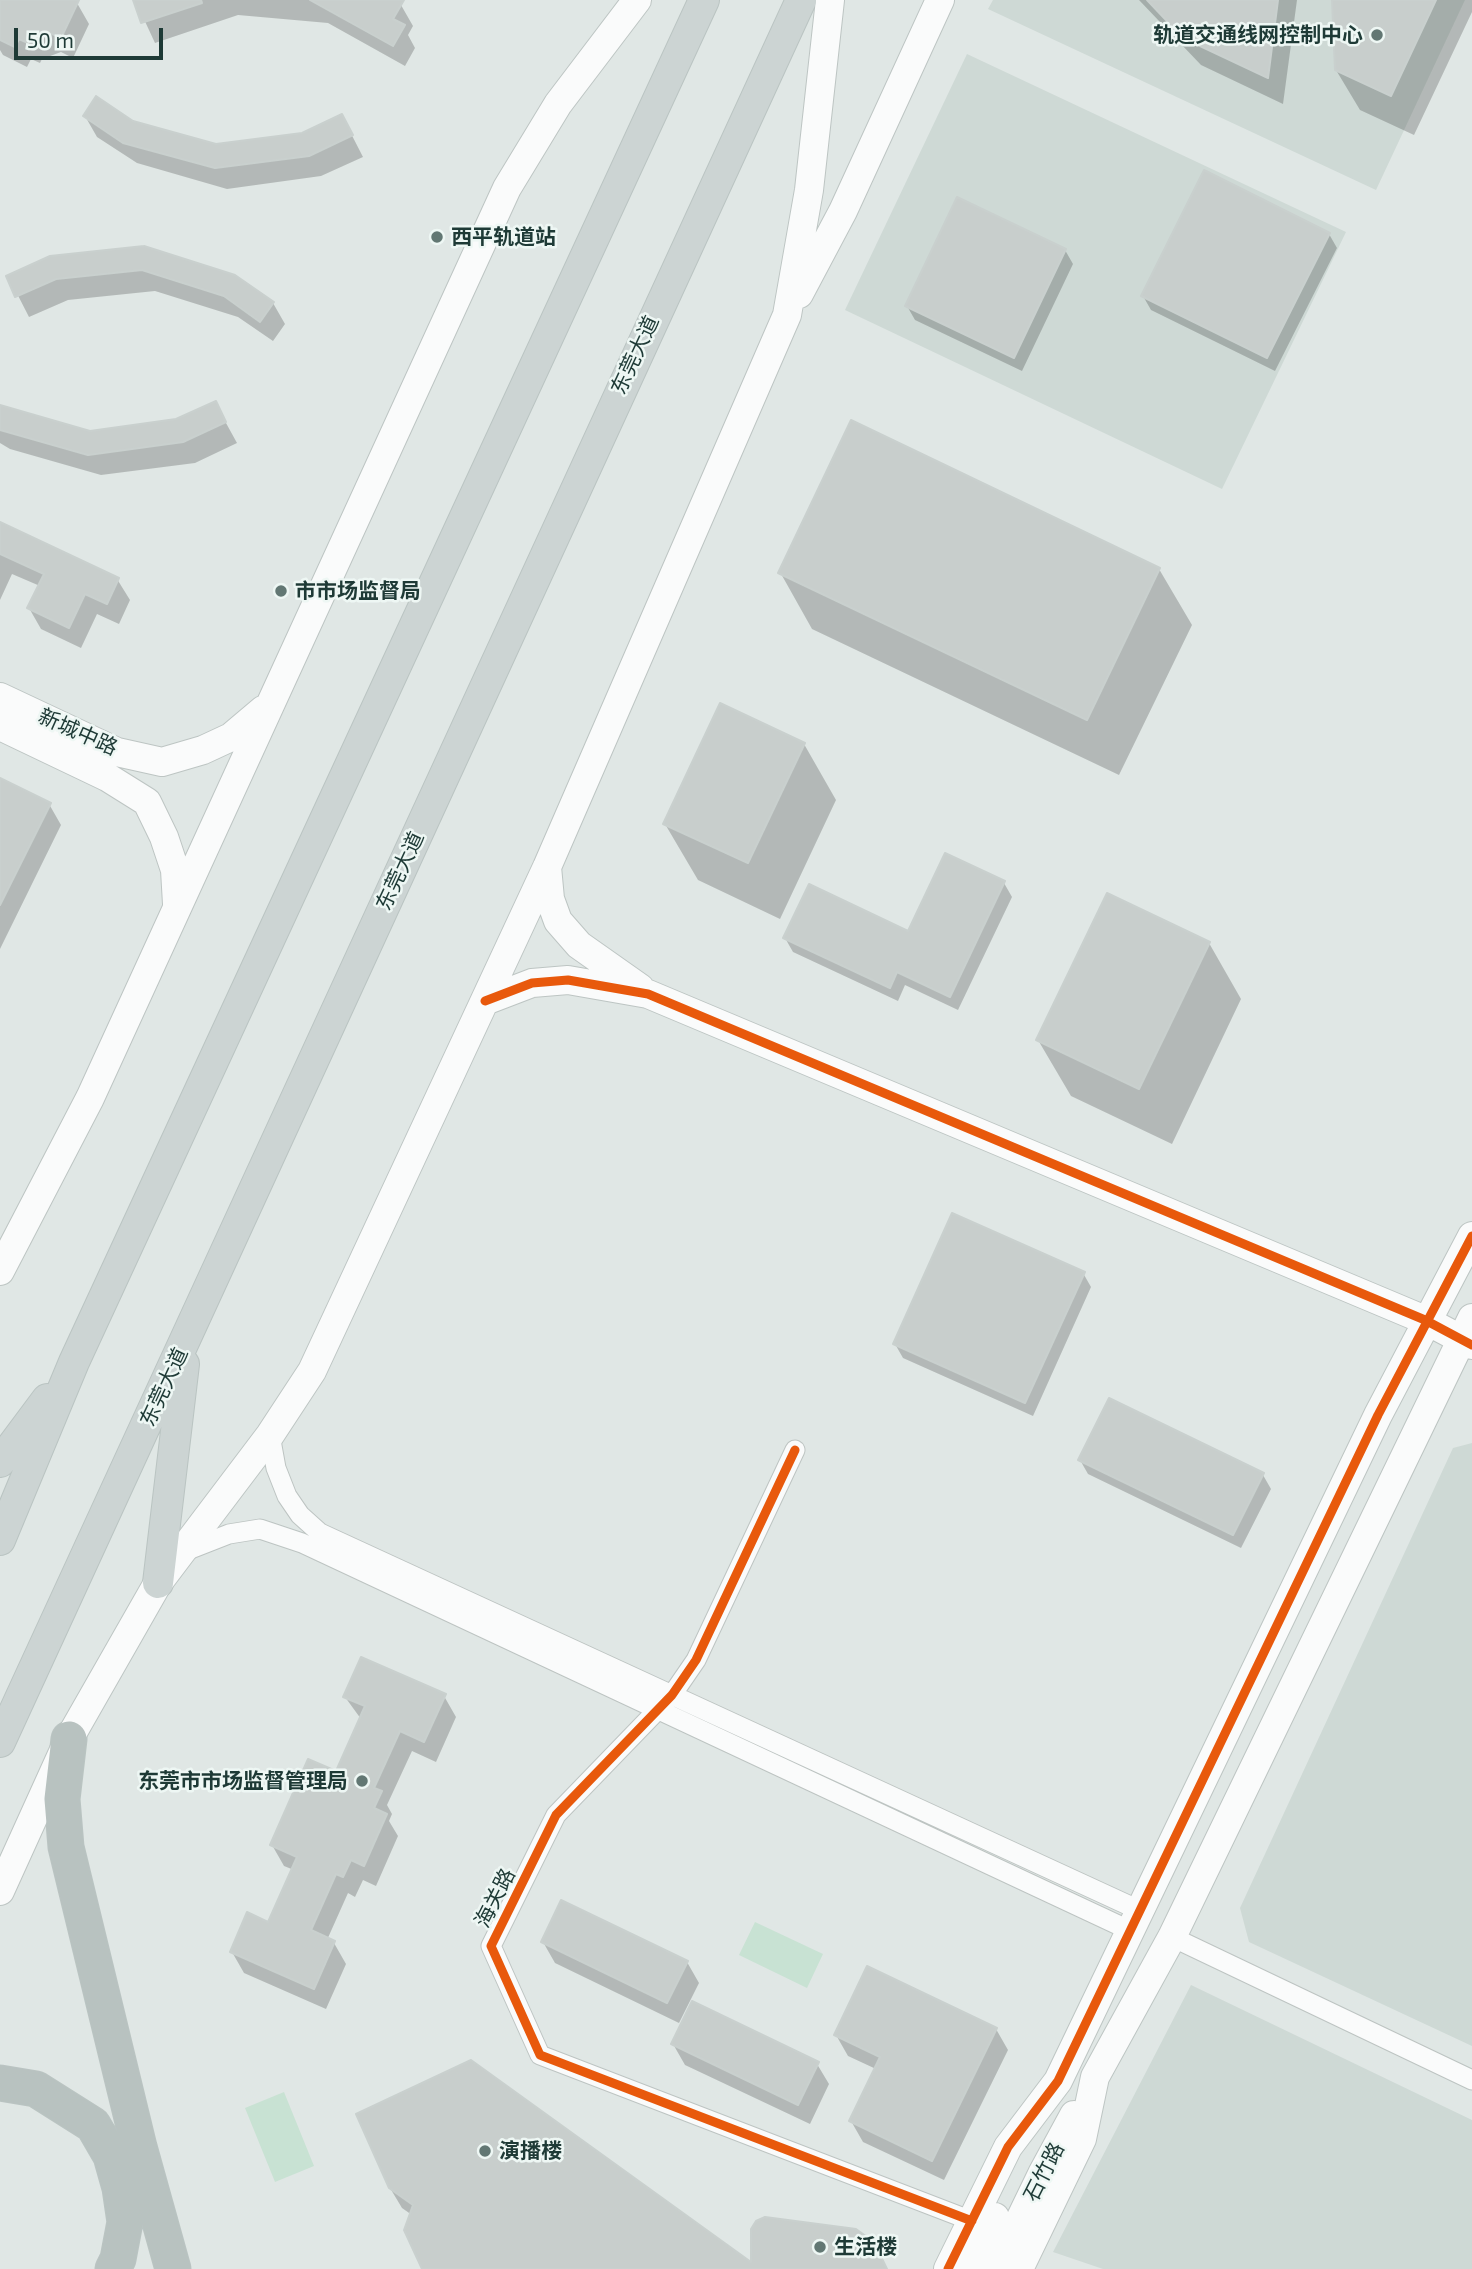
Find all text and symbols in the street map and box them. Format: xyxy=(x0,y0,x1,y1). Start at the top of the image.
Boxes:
scale bar xyxy=(18,14,166,58)
place label: 轨道交通线网控制中心 xyxy=(1153,22,1363,48)
text: 50 m xyxy=(27,27,74,52)
marker: 轨道交通线网控制中心 xyxy=(1369,27,1385,43)
place label: 西平轨道站 xyxy=(451,224,556,250)
marker: 西平轨道站 xyxy=(429,229,445,245)
street label: 东莞大道 xyxy=(606,312,664,398)
place label: 市市场监督局 xyxy=(295,578,421,604)
marker: 市市场监督局 xyxy=(273,583,289,599)
street label: 新城中路 xyxy=(35,703,121,761)
street label: 东莞大道 xyxy=(371,828,429,914)
street label: 东莞大道 xyxy=(135,1344,193,1430)
place label: 东莞市市场监督管理局 xyxy=(138,1768,348,1794)
marker: 东莞市市场监督管理局 xyxy=(354,1773,370,1789)
street label: 海关路 xyxy=(469,1864,521,1932)
place label: 演播楼 xyxy=(499,2138,562,2164)
street label: 石竹路 xyxy=(1018,2138,1070,2206)
marker: 演播楼 xyxy=(477,2143,493,2159)
place label: 生活楼 xyxy=(834,2234,897,2260)
marker: 生活楼 xyxy=(812,2239,828,2255)

